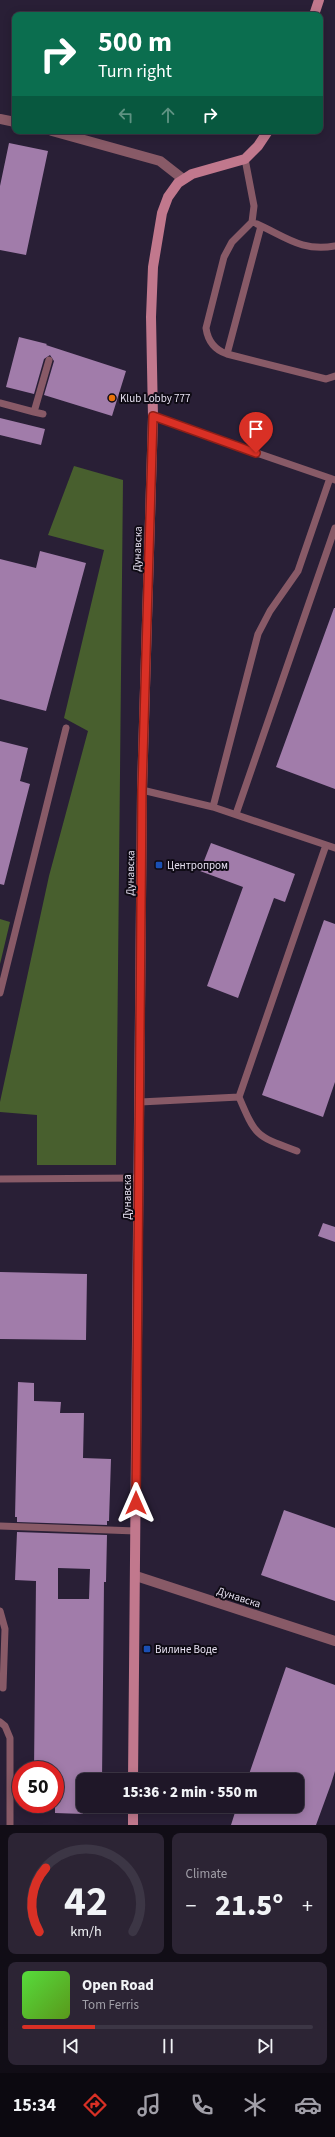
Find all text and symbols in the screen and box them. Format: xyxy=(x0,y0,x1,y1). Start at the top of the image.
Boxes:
text: 500 m xyxy=(98,22,172,62)
icon: right xyxy=(32,28,84,80)
text: Turn right xyxy=(98,59,172,84)
icon: left xyxy=(115,104,137,126)
icon: ahead xyxy=(157,104,179,126)
icon: right xyxy=(199,104,221,126)
place label: Klub Lobby 777 xyxy=(120,391,190,406)
marker: Klub Lobby 777 xyxy=(107,393,117,403)
pin xyxy=(239,412,273,453)
icon: arrive xyxy=(245,418,267,440)
street label: Дунавска xyxy=(129,526,146,572)
street label: Дунавска xyxy=(123,850,138,896)
place label: Центропром xyxy=(167,858,228,873)
marker: Центропром xyxy=(154,860,164,870)
street label: Дунавска xyxy=(120,1174,135,1220)
position arrow xyxy=(115,1482,157,1524)
street label: Дунавска xyxy=(215,1583,263,1612)
place label: Вилине Воде xyxy=(155,1642,218,1657)
marker: Вилине Воде xyxy=(142,1644,152,1654)
speed limit sign: 50 xyxy=(12,1761,64,1813)
text: 15:36 · 2 min · 550 m xyxy=(123,1782,257,1803)
text: Climate xyxy=(186,1865,227,1883)
text: 42 xyxy=(64,1871,108,1931)
text: 21.5° xyxy=(215,1884,284,1927)
text: − xyxy=(186,1890,196,1922)
text: + xyxy=(302,1890,313,1922)
text: km/h xyxy=(70,1920,102,1941)
text: Open Road xyxy=(82,1975,154,1996)
text: Tom Ferris xyxy=(82,1996,139,2014)
icon: previous xyxy=(60,2035,82,2057)
icon: pause xyxy=(157,2035,179,2057)
icon: next xyxy=(254,2035,276,2057)
icon: directions xyxy=(81,2091,109,2119)
icon: music xyxy=(135,2091,163,2119)
icon: phone xyxy=(188,2091,216,2119)
icon: climate xyxy=(241,2091,269,2119)
icon: car xyxy=(294,2091,322,2119)
text: 15:34 xyxy=(13,2093,56,2118)

